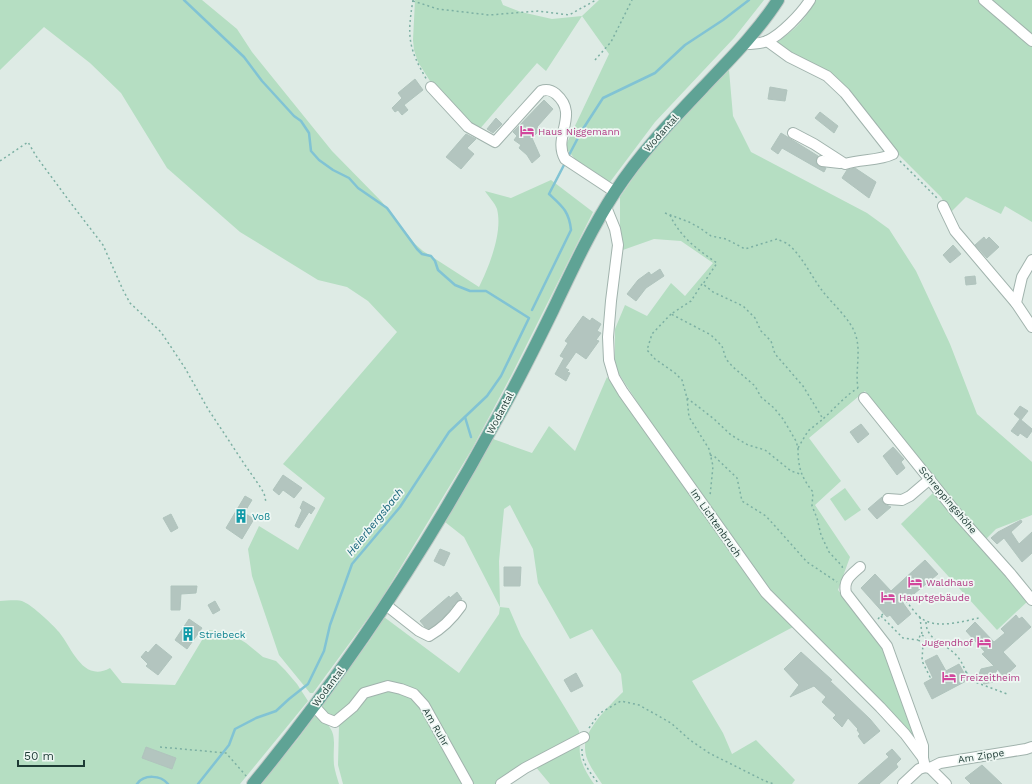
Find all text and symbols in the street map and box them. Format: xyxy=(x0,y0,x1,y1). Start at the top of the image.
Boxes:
street label: Wodantal xyxy=(641,112,681,154)
hotel icon: Haus Niggemann xyxy=(519,123,535,139)
place label: Haus Niggemann xyxy=(538,126,620,137)
street label: Wodantal xyxy=(484,390,516,436)
street label: Schreppingshöhe xyxy=(917,464,979,536)
water label: Heierbergsbach xyxy=(344,486,406,558)
street label: Im Lichtenbruch xyxy=(688,487,744,559)
building icon: Voß xyxy=(233,508,249,524)
place label: Voß xyxy=(252,511,270,522)
hotel icon: Waldhaus xyxy=(907,574,923,590)
place label: Waldhaus xyxy=(926,577,974,588)
hotel icon: Hauptgebäude xyxy=(880,589,896,605)
place label: Hauptgebäude xyxy=(899,592,970,603)
building icon: Striebeck xyxy=(180,626,196,642)
place label: Striebeck xyxy=(199,629,246,640)
hotel icon: Jugendhof xyxy=(976,634,992,650)
place label: Jugendhof xyxy=(922,637,973,648)
street label: Wodantal xyxy=(310,665,346,709)
hotel icon: Freizeitheim xyxy=(941,669,957,685)
place label: Freizeitheim xyxy=(960,672,1020,683)
street label: Am Ruhr xyxy=(421,706,451,748)
scale bar xyxy=(18,742,84,768)
street label: Am Zippe xyxy=(957,747,1005,765)
text: 50 m xyxy=(24,749,54,763)

